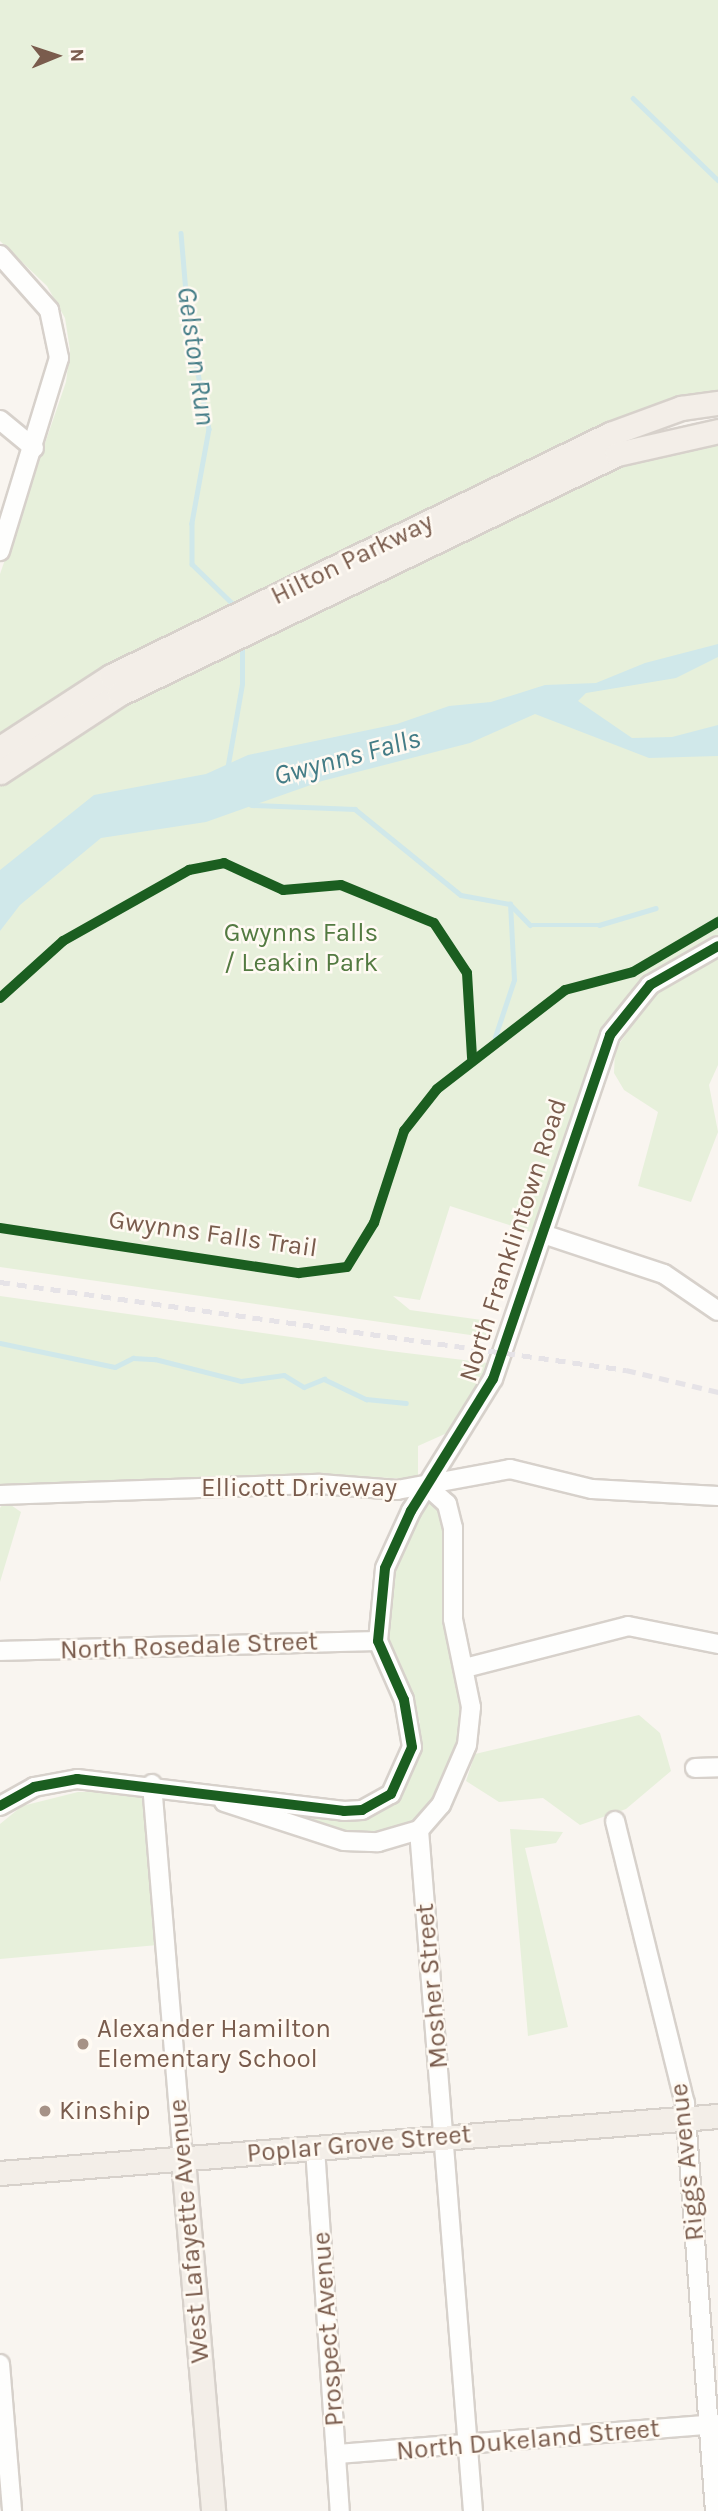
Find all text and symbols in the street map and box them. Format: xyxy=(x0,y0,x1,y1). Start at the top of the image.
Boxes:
north arrow xyxy=(21,21,91,91)
text: N xyxy=(66,48,88,62)
water label: Gelston Run xyxy=(170,284,222,428)
street label: Hilton Parkway xyxy=(266,506,438,612)
water label: Gwynns Falls xyxy=(270,721,424,793)
park label: Gwynns Falls / Leakin Park xyxy=(224,917,378,978)
street label: North Franklintown Road xyxy=(452,1094,574,1386)
street label: Gwynns Falls Trail xyxy=(107,1204,319,1264)
street label: Ellicott Driveway xyxy=(201,1472,397,1504)
street label: North Rosedale Street xyxy=(59,1626,319,1666)
street label: Mosher Street xyxy=(409,1902,455,2070)
place label: Alexander Hamilton Elementary School xyxy=(97,2013,331,2074)
marker: Alexander Hamilton Elementary School xyxy=(75,2036,91,2052)
street label: Riggs Avenue xyxy=(663,2082,711,2242)
place label: Kinship xyxy=(59,2095,151,2127)
street label: West Lafayette Avenue xyxy=(162,2098,216,2364)
marker: Kinship xyxy=(37,2103,53,2119)
street label: Poplar Grove Street xyxy=(245,2119,473,2169)
street label: Prospect Avenue xyxy=(306,2231,350,2427)
street label: North Dukeland Street xyxy=(395,2413,661,2467)

